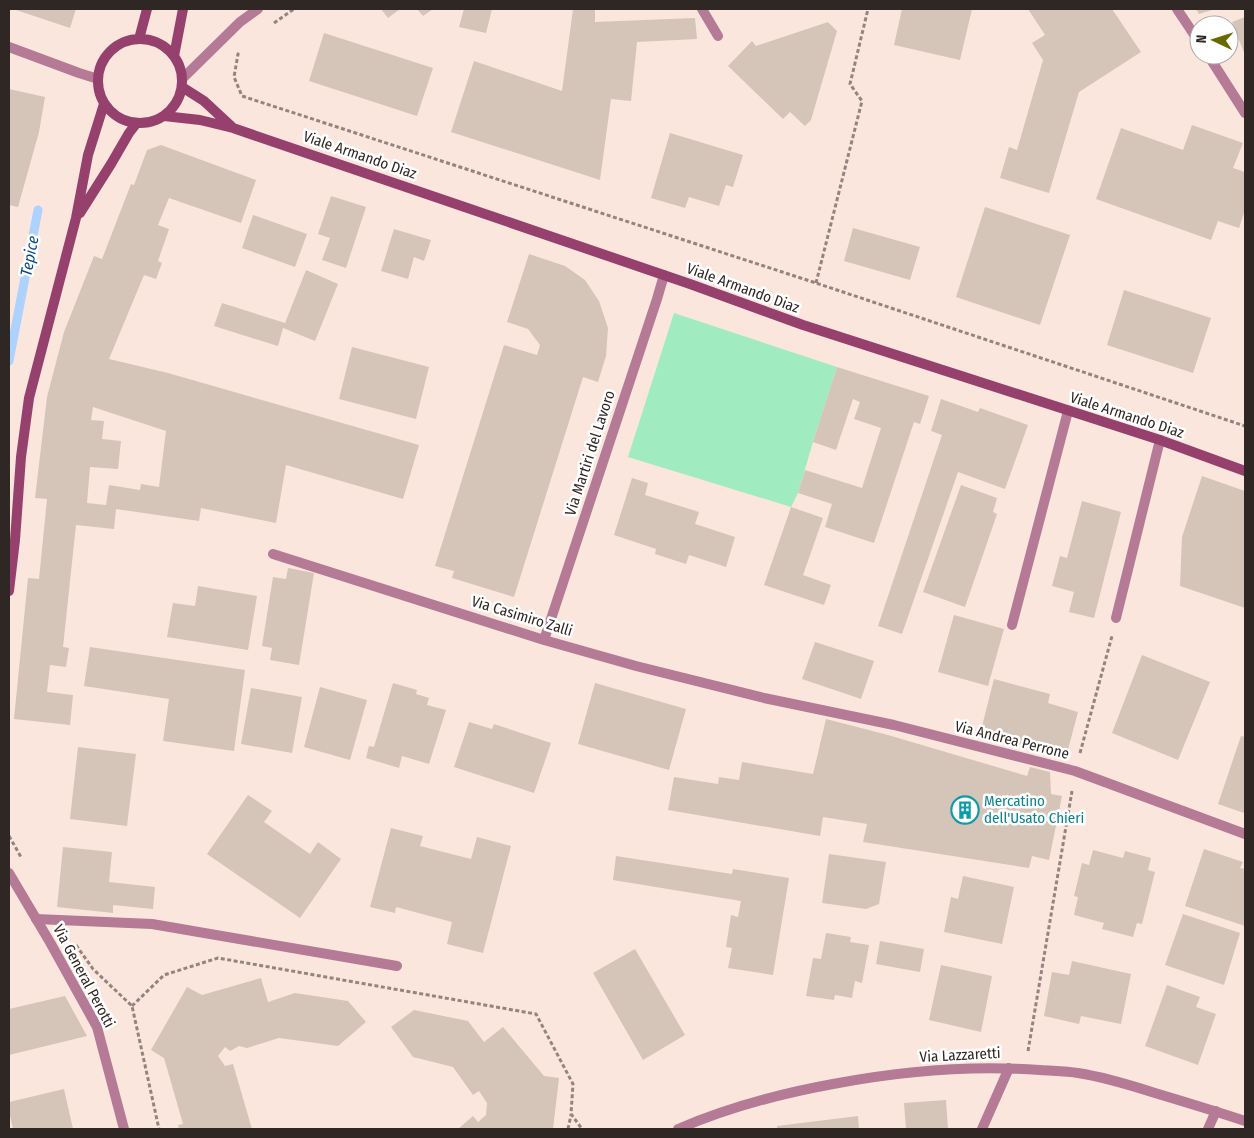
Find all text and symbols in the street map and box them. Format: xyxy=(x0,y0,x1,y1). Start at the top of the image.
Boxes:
north arrow xyxy=(1189,15,1239,65)
text: N xyxy=(1193,34,1210,44)
street label: Viale Armando Diaz xyxy=(301,127,419,183)
water label: Tepice xyxy=(16,234,43,278)
street label: Viale Armando Diaz xyxy=(684,259,802,317)
street label: Via Martiri del Lavoro xyxy=(561,388,619,518)
street label: Viale Armando Diaz xyxy=(1068,388,1186,442)
street label: Via Casimiro Zalli xyxy=(469,592,575,640)
street label: Via Andrea Perrone xyxy=(953,717,1071,763)
place label: Mercatino dell'Usato Chieri xyxy=(984,792,1084,827)
building icon: Mercatino dell'Usato Chieri xyxy=(950,795,980,825)
street label: Via General Perotti xyxy=(49,921,119,1031)
street label: Via Lazzaretti xyxy=(919,1044,1001,1066)

